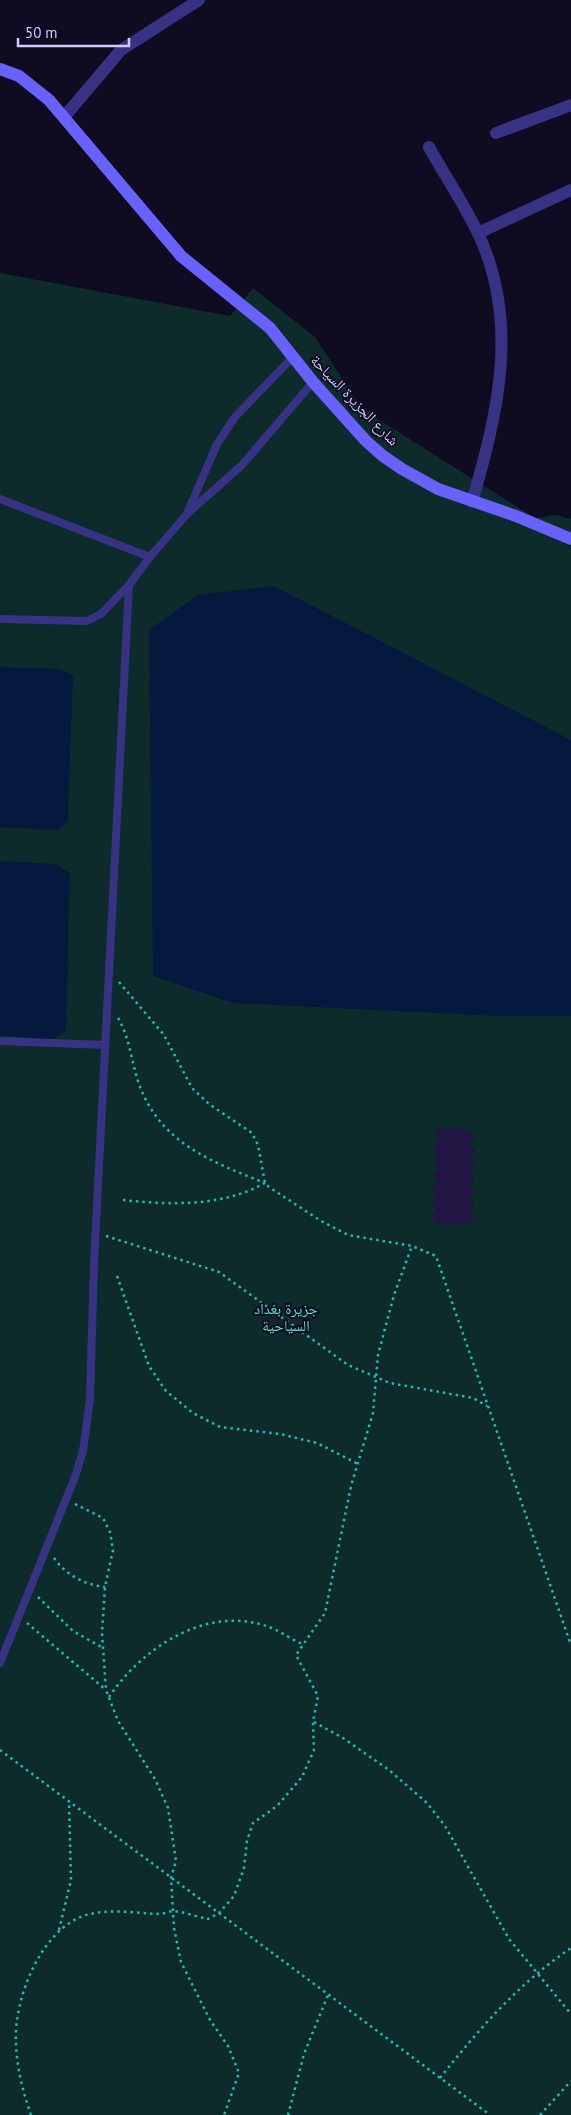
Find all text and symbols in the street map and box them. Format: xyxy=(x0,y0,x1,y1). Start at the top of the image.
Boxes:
scale bar xyxy=(18,15,129,47)
text: 50 m xyxy=(25,23,58,42)
street label: شارع الجزيرة السياحة xyxy=(306,351,403,450)
park label: جزيرة بغداد السياحية xyxy=(254,1299,319,1335)

